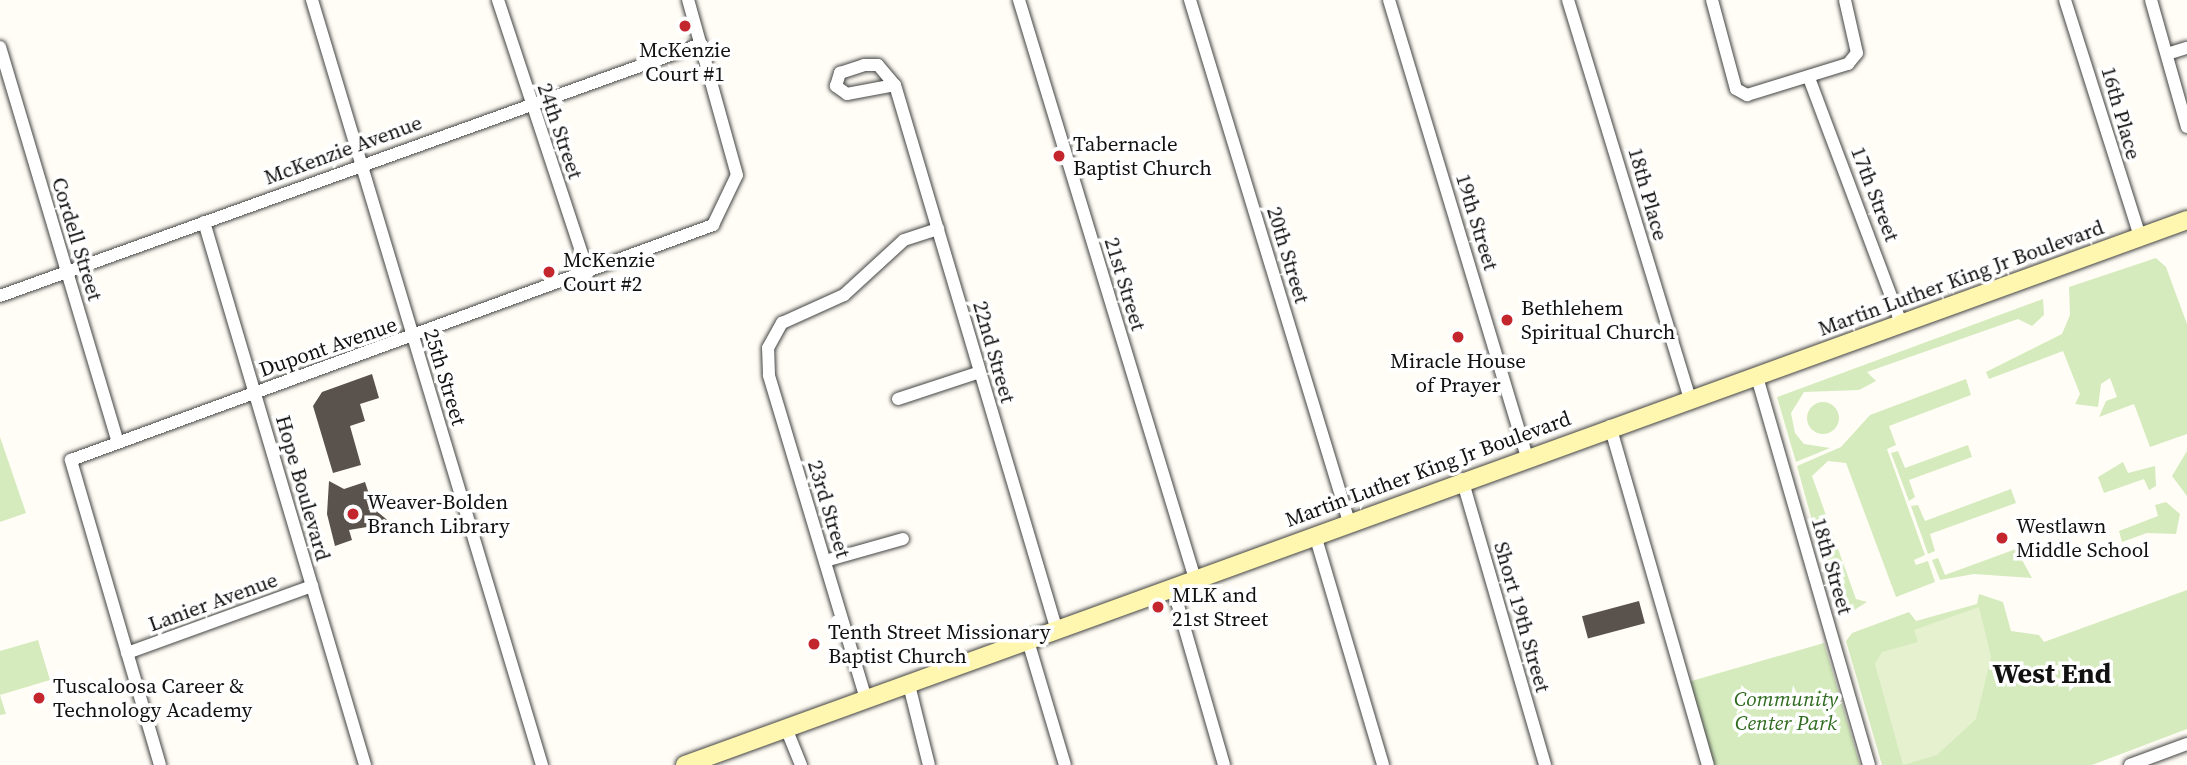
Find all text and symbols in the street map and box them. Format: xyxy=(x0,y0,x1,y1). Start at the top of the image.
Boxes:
marker: McKenzie Court #1 xyxy=(677,18,693,34)
place label: McKenzie Court #1 xyxy=(639,37,731,87)
street label: 16th Place xyxy=(2096,64,2146,162)
street label: 24th Street xyxy=(532,80,588,182)
street label: McKenzie Avenue xyxy=(261,110,425,190)
place label: Tabernacle Baptist Church xyxy=(1073,131,1212,181)
street label: 17th Street xyxy=(1845,143,1905,245)
street label: 18th Place xyxy=(1623,145,1673,243)
marker: Tabernacle Baptist Church xyxy=(1051,148,1067,164)
street label: 19th Street xyxy=(1450,171,1504,273)
street label: Cordell Street xyxy=(46,174,108,304)
street label: 20th Street xyxy=(1261,204,1315,306)
street label: Martin Luther King Jr Boulevard xyxy=(1815,215,2107,341)
street label: 21st Street xyxy=(1099,234,1151,334)
place label: McKenzie Court #2 xyxy=(563,247,655,297)
marker: McKenzie Court #2 xyxy=(541,264,557,280)
place label: Bethlehem Spiritual Church xyxy=(1521,295,1675,345)
street label: 22nd Street xyxy=(967,298,1021,406)
street label: Dupont Avenue xyxy=(256,312,400,382)
marker: Bethlehem Spiritual Church xyxy=(1499,312,1515,328)
street label: 25th Street xyxy=(418,326,472,428)
marker: Miracle House of Prayer xyxy=(1450,329,1466,345)
place label: Miracle House of Prayer xyxy=(1390,348,1526,398)
street label: Martin Luther King Jr Boulevard xyxy=(1282,406,1574,532)
street label: Hope Boulevard xyxy=(270,412,336,564)
street label: 23rd Street xyxy=(802,457,856,561)
place label: Weaver-Bolden Branch Library xyxy=(367,489,510,539)
marker: Weaver-Bolden Branch Library xyxy=(345,506,361,522)
place label: Westlawn Middle School xyxy=(2016,513,2149,563)
street label: 18th Street xyxy=(1806,515,1858,617)
marker: Westlawn Middle School xyxy=(1994,530,2010,546)
street label: Short 19th Street xyxy=(1488,539,1556,695)
street label: Lanier Avenue xyxy=(145,567,281,637)
place label: MLK and 21st Street xyxy=(1172,582,1268,632)
marker: MLK and 21st Street xyxy=(1150,599,1166,615)
place label: Tenth Street Missionary Baptist Church xyxy=(828,619,1050,669)
marker: Tenth Street Missionary Baptist Church xyxy=(806,636,822,652)
district label: West End xyxy=(1993,656,2111,690)
place label: Tuscaloosa Career & Technology Academy xyxy=(53,673,252,723)
park label: Community Center Park xyxy=(1734,686,1838,736)
marker: Tuscaloosa Career & Technology Academy xyxy=(31,690,47,706)

